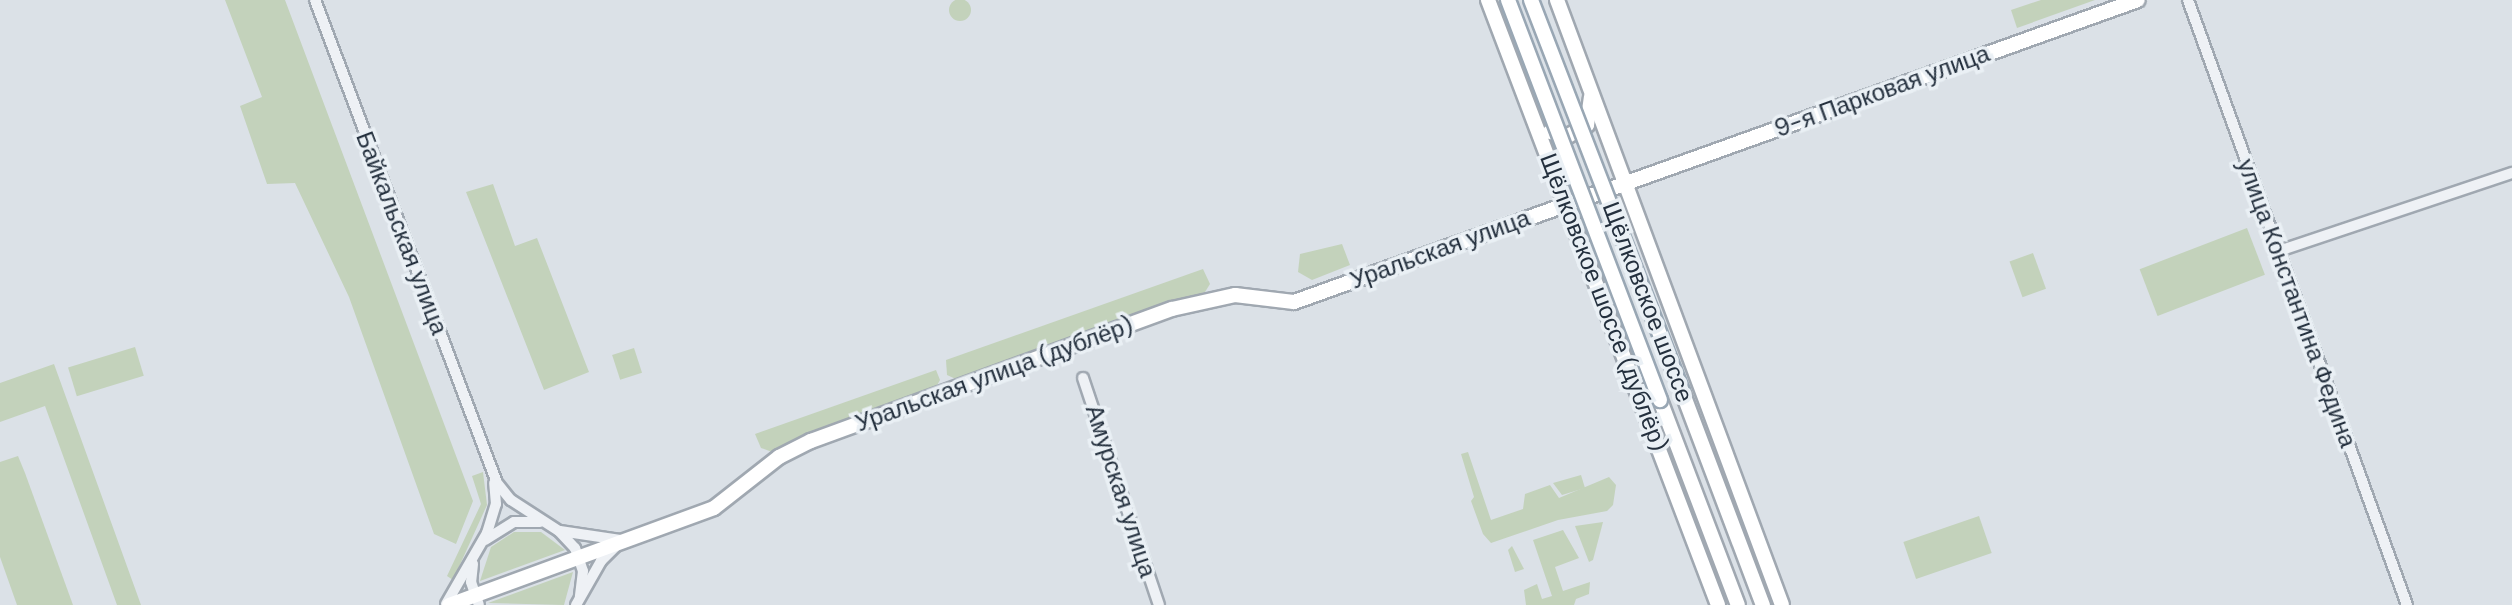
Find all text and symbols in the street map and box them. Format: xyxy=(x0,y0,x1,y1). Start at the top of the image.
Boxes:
street label: 9-я Парковая улица xyxy=(1771,39,1993,143)
street label: Байкальская улица xyxy=(350,127,454,339)
street label: Щёлковское шоссе (дублёр) xyxy=(1534,149,1674,455)
street label: улица Константина Федина xyxy=(2231,155,2363,451)
street label: Щёлковское шоссе xyxy=(1597,198,1699,406)
street label: Уральская улица xyxy=(1346,203,1534,295)
street label: Уральская улица (дублёр) xyxy=(851,310,1137,438)
street label: Амурская улица xyxy=(1080,401,1162,581)

